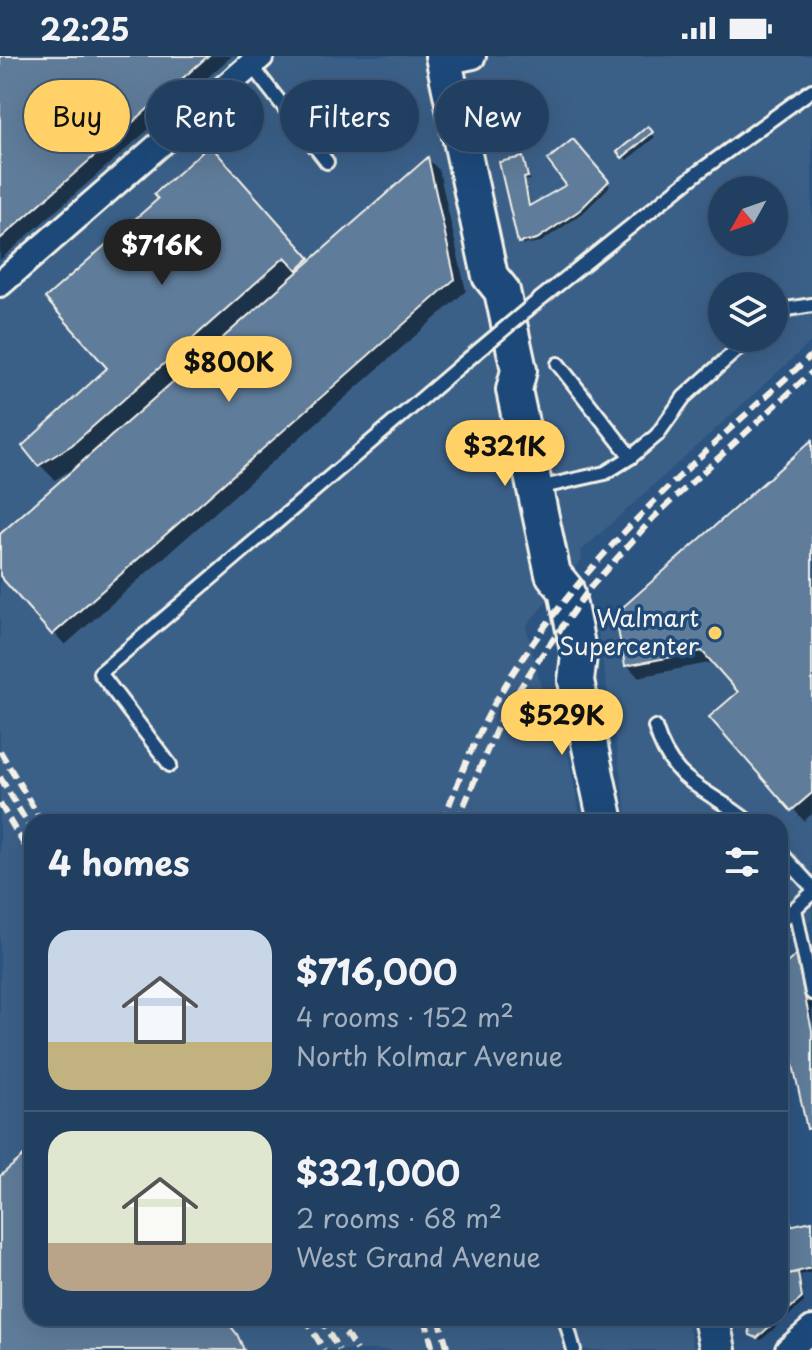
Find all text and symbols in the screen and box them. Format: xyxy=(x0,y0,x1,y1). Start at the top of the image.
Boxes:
text: 22:25 xyxy=(40,6,130,51)
chip: Buy xyxy=(24,80,130,152)
chip: Rent xyxy=(146,80,264,152)
chip: Filters xyxy=(280,80,419,152)
chip: New xyxy=(435,80,549,152)
north arrow xyxy=(708,176,788,256)
map controls xyxy=(708,176,788,352)
pin: $716K xyxy=(106,219,218,287)
text: $716K xyxy=(121,225,203,264)
button: layers xyxy=(708,272,788,352)
pin: $800K xyxy=(173,336,285,404)
text: $800K xyxy=(184,342,274,381)
pin: $321K xyxy=(449,420,561,488)
text: $321K xyxy=(464,426,546,465)
place label: Walmart Supercenter xyxy=(560,599,700,663)
marker: Walmart Supercenter xyxy=(706,624,724,642)
pin: $529K xyxy=(506,689,618,757)
text: $529K xyxy=(519,695,605,734)
text: 4 homes xyxy=(48,836,190,888)
icon: filters xyxy=(720,840,764,884)
text: $716,000 xyxy=(296,945,458,997)
icon: home xyxy=(112,962,208,1058)
text: 4 rooms · 152 m² xyxy=(296,997,514,1036)
text: North Kolmar Avenue xyxy=(296,1036,563,1075)
text: $321,000 xyxy=(296,1146,460,1198)
icon: home xyxy=(112,1163,208,1259)
text: 2 rooms · 68 m² xyxy=(296,1198,502,1237)
text: West Grand Avenue xyxy=(296,1237,541,1276)

